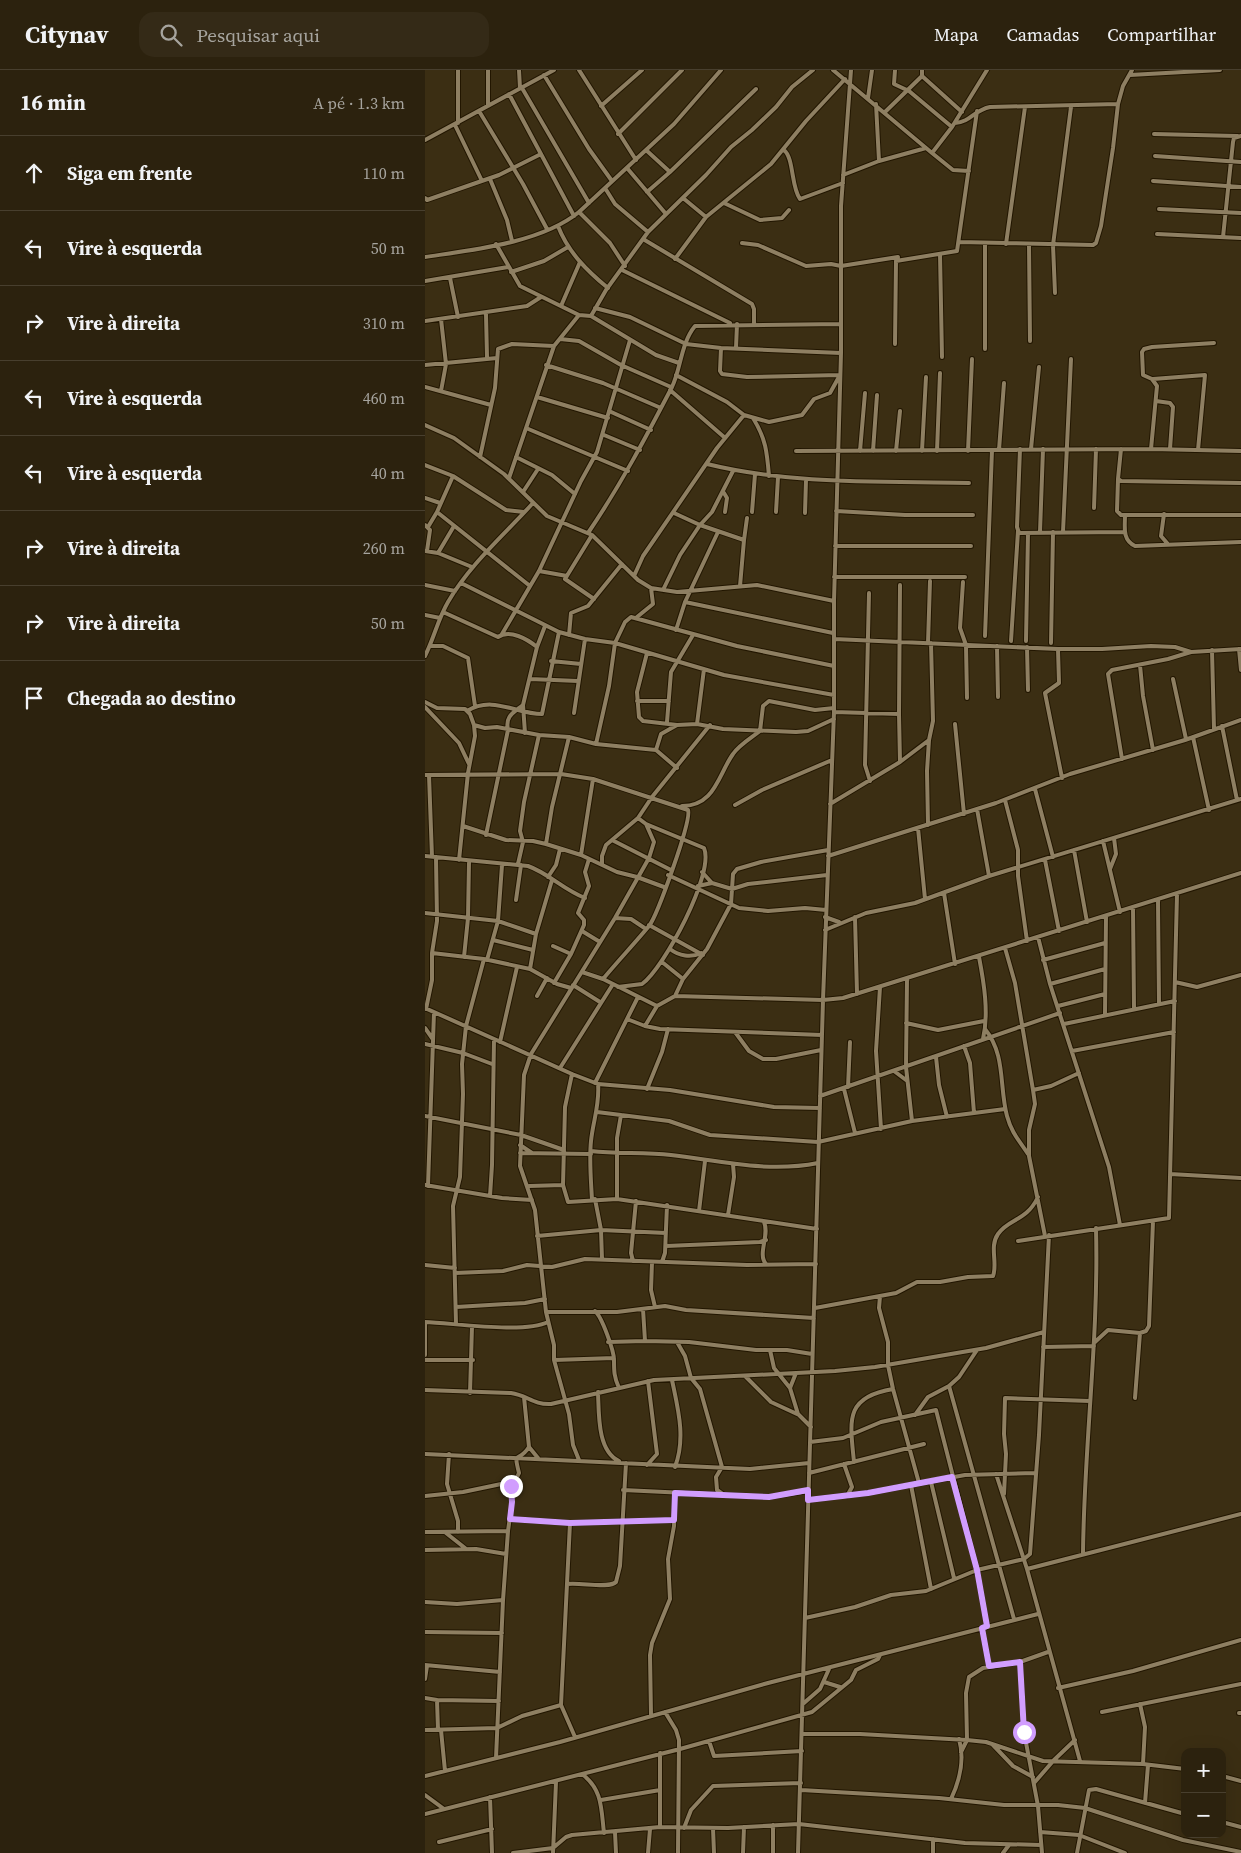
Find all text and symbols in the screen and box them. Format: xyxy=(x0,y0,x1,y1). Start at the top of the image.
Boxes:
search box xyxy=(139,12,489,57)
text: Citynav xyxy=(25,18,109,51)
icon: search xyxy=(157,21,185,49)
text: Pesquisar aqui xyxy=(197,22,320,48)
text: Mapa xyxy=(934,22,978,47)
text: Camadas xyxy=(1006,22,1079,47)
text: Compartilhar xyxy=(1107,22,1216,47)
text: 16 min xyxy=(20,88,86,117)
text: A pé · 1.3 km xyxy=(313,92,405,114)
icon: ahead xyxy=(20,159,48,187)
text: Siga em frente xyxy=(67,160,192,186)
text: 110 m xyxy=(363,162,405,184)
icon: left xyxy=(20,234,48,262)
text: Vire à esquerda xyxy=(67,235,202,261)
text: 50 m xyxy=(371,237,405,259)
icon: right xyxy=(20,309,48,337)
text: Vire à direita xyxy=(67,310,180,336)
text: 310 m xyxy=(363,312,405,334)
icon: left xyxy=(20,384,48,412)
text: Vire à esquerda xyxy=(67,385,202,411)
text: 460 m xyxy=(363,387,405,409)
icon: left xyxy=(20,459,48,487)
text: Vire à esquerda xyxy=(67,460,202,486)
text: 40 m xyxy=(371,462,405,484)
icon: right xyxy=(20,534,48,562)
text: Vire à direita xyxy=(67,535,180,561)
text: 260 m xyxy=(363,537,405,559)
icon: right xyxy=(20,609,48,637)
text: Vire à direita xyxy=(67,610,180,636)
text: 50 m xyxy=(371,612,405,634)
icon: arrive xyxy=(20,684,48,712)
text: Chegada ao destino xyxy=(67,685,236,711)
route end xyxy=(500,1475,523,1498)
route start xyxy=(1013,1721,1036,1744)
map controls xyxy=(1181,1748,1226,1838)
button: + xyxy=(1181,1748,1226,1793)
button: − xyxy=(1181,1793,1226,1838)

